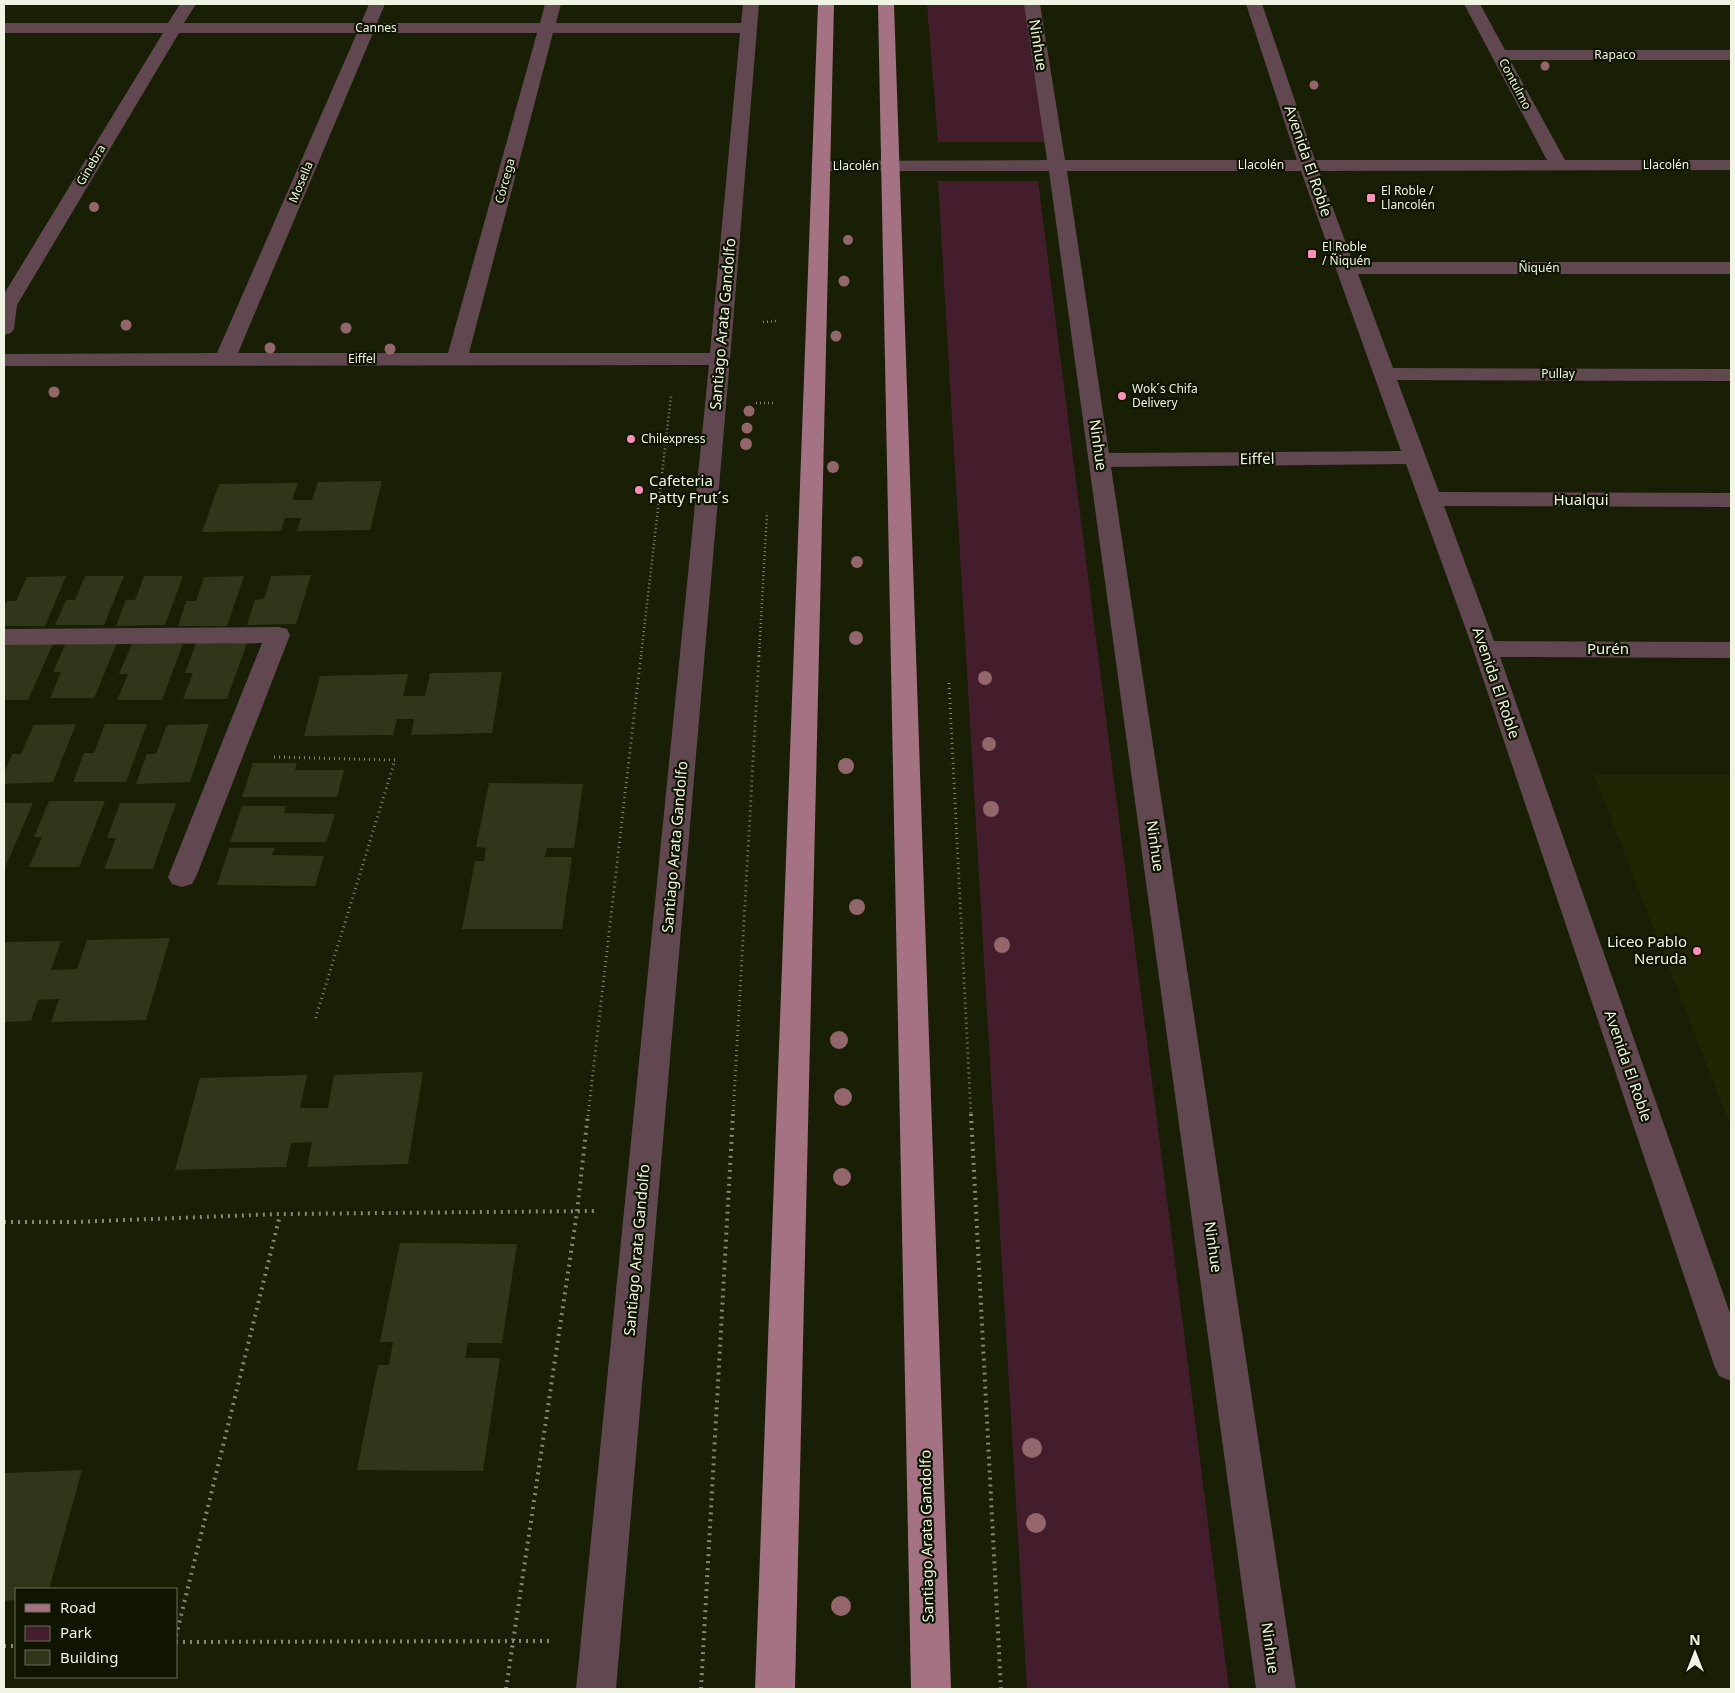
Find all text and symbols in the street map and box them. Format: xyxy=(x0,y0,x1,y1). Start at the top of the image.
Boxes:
street label: Ninhue xyxy=(1025,18,1053,72)
street label: Cannes xyxy=(355,19,397,36)
street label: Rapaco xyxy=(1594,46,1636,63)
street label: Contulmo xyxy=(1495,55,1536,112)
street label: Avenida El Roble xyxy=(1281,102,1337,219)
street label: Ginebra xyxy=(72,141,109,188)
street label: Córcega xyxy=(490,156,519,205)
street label: Llacolén xyxy=(1238,156,1284,173)
street label: Llacolén xyxy=(1643,156,1689,173)
street label: Llacolén xyxy=(833,157,879,174)
street label: Mosella xyxy=(284,158,317,205)
place label: El Roble / Llancolén xyxy=(1381,182,1435,213)
marker: El Roble / Llancolén xyxy=(1365,192,1377,204)
street label: Santiago Arata Gandolfo xyxy=(705,237,739,411)
place label: El Roble / Ñiquén xyxy=(1322,238,1371,269)
marker: El Roble / Ñiquén xyxy=(1306,248,1318,260)
street label: Ñiquén xyxy=(1518,259,1560,276)
street label: Eiffel xyxy=(348,350,376,367)
street label: Pullay xyxy=(1541,365,1576,382)
place label: Wok´s Chifa Delivery xyxy=(1132,380,1198,411)
marker: Wok´s Chifa Delivery xyxy=(1116,390,1128,402)
street label: Ninhue xyxy=(1086,418,1112,472)
place label: Chilexpress xyxy=(641,430,706,447)
marker: Chilexpress xyxy=(625,433,637,445)
street label: Eiffel xyxy=(1239,448,1275,468)
place label: Cafeteria Patty Frut´s xyxy=(649,470,729,507)
marker: Cafeteria Patty Frut´s xyxy=(633,484,645,496)
street label: Hualqui xyxy=(1553,489,1609,509)
street label: Avenida El Roble xyxy=(1469,624,1525,741)
street label: Purén xyxy=(1587,638,1629,658)
street label: Santiago Arata Gandolfo xyxy=(657,760,691,934)
street label: Ninhue xyxy=(1143,819,1169,873)
place label: Liceo Pablo Neruda xyxy=(1607,931,1687,968)
marker: Liceo Pablo Neruda xyxy=(1691,945,1703,957)
street label: Avenida El Roble xyxy=(1601,1007,1657,1124)
street label: Santiago Arata Gandolfo xyxy=(619,1163,653,1337)
street label: Ninhue xyxy=(1201,1220,1227,1274)
street label: Santiago Arata Gandolfo xyxy=(914,1450,938,1622)
legend xyxy=(15,1588,178,1678)
text: Road xyxy=(60,1597,96,1617)
street label: Ninhue xyxy=(1258,1621,1284,1675)
text: Park xyxy=(60,1622,92,1642)
north arrow xyxy=(1670,1628,1720,1678)
text: N xyxy=(1689,1630,1701,1649)
text: Building xyxy=(60,1647,118,1667)

